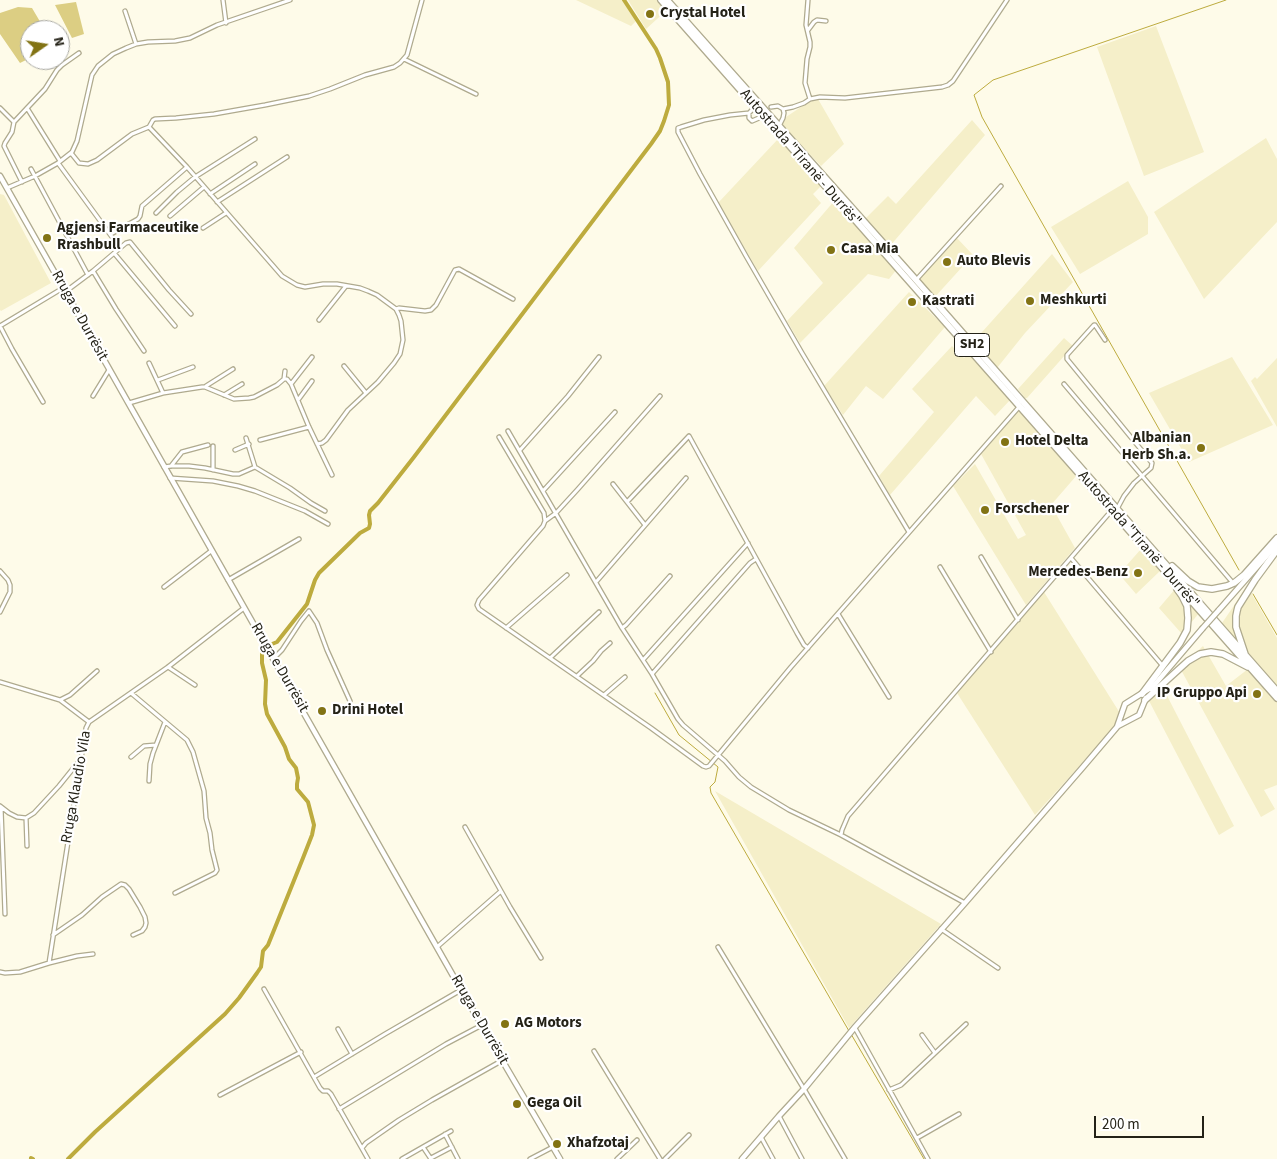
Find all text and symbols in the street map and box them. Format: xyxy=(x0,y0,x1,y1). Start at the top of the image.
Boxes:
place label: Crystal Hotel xyxy=(660,5,745,23)
marker: Crystal Hotel xyxy=(644,8,656,20)
north arrow xyxy=(20,20,70,70)
text: N xyxy=(48,35,69,49)
street label: Autostrada "Tiranë - Durrës" xyxy=(735,86,865,230)
place label: Agjensi Farmaceutike Rrashbull xyxy=(57,220,199,255)
marker: Agjensi Farmaceutike Rrashbull xyxy=(41,232,53,244)
place label: Casa Mia xyxy=(841,241,899,259)
marker: Casa Mia xyxy=(825,244,837,256)
place label: Auto Blevis xyxy=(957,253,1031,271)
marker: Auto Blevis xyxy=(941,256,953,268)
street label: Rruga e Durrësit xyxy=(47,268,111,364)
place label: Meshkurti xyxy=(1040,292,1107,310)
place label: Kastrati xyxy=(922,293,974,311)
marker: Meshkurti xyxy=(1024,295,1036,307)
marker: Kastrati xyxy=(906,296,918,308)
road number: SH2 xyxy=(954,334,990,356)
place label: Albanian Herb Sh.a. xyxy=(1122,430,1191,465)
place label: Hotel Delta xyxy=(1015,433,1088,451)
marker: Hotel Delta xyxy=(999,436,1011,448)
marker: Albanian Herb Sh.a. xyxy=(1195,442,1207,454)
street label: Autostrada "Tiranë - Durrës" xyxy=(1073,468,1203,612)
place label: Forschener xyxy=(995,501,1069,519)
marker: Forschener xyxy=(979,504,991,516)
place label: Mercedes-Benz xyxy=(1028,564,1128,582)
marker: Mercedes-Benz xyxy=(1132,567,1144,579)
street label: Rruga e Durrësit xyxy=(246,620,312,716)
place label: IP Gruppo Api xyxy=(1157,685,1247,703)
marker: IP Gruppo Api xyxy=(1251,688,1263,700)
place label: Drini Hotel xyxy=(332,702,403,720)
marker: Drini Hotel xyxy=(316,705,328,717)
street label: Rruga Klaudio Vila xyxy=(58,729,96,845)
street label: Rruga e Durrësit xyxy=(446,972,512,1068)
place label: AG Motors xyxy=(515,1015,582,1033)
marker: AG Motors xyxy=(499,1018,511,1030)
place label: Gega Oil xyxy=(527,1095,582,1113)
marker: Gega Oil xyxy=(511,1098,523,1110)
scale bar xyxy=(1097,1106,1207,1138)
text: 200 m xyxy=(1102,1114,1140,1135)
place label: Xhafzotaj xyxy=(567,1135,629,1153)
marker: Xhafzotaj xyxy=(551,1138,563,1150)

